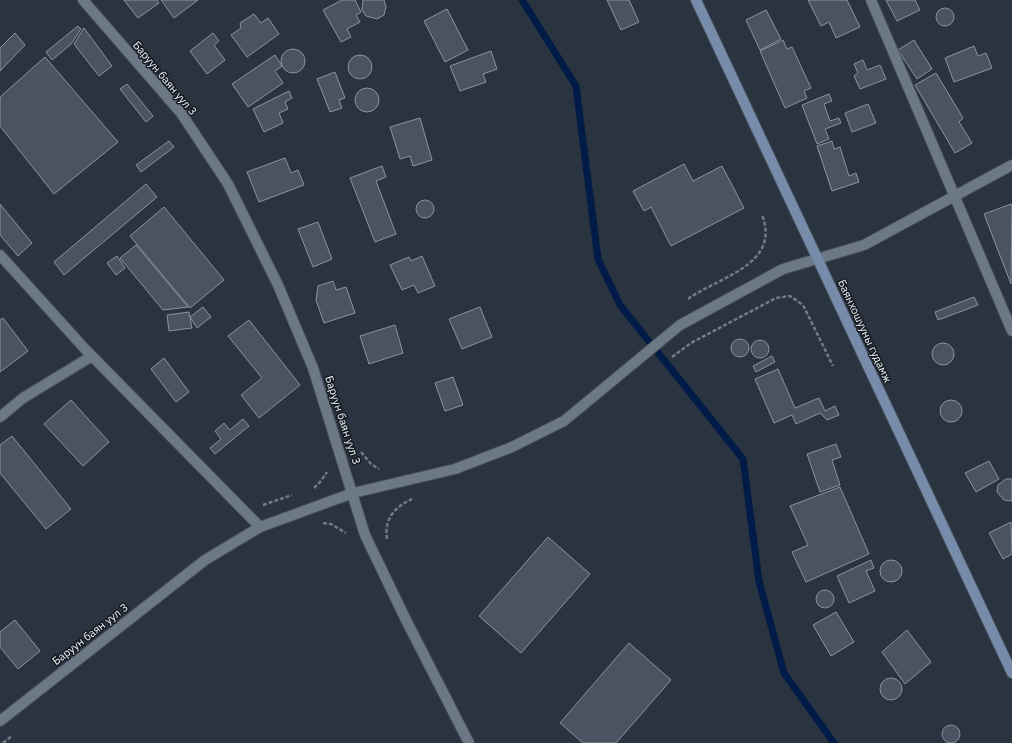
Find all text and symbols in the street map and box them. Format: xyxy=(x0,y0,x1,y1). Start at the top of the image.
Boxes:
street label: Баруун баян уул 3 xyxy=(130,38,200,118)
street label: Баянхошууны гудамж xyxy=(835,277,895,385)
street label: Баруун баян уул 3 xyxy=(322,374,364,466)
street label: Баруун баян уул 3 xyxy=(49,600,131,668)

